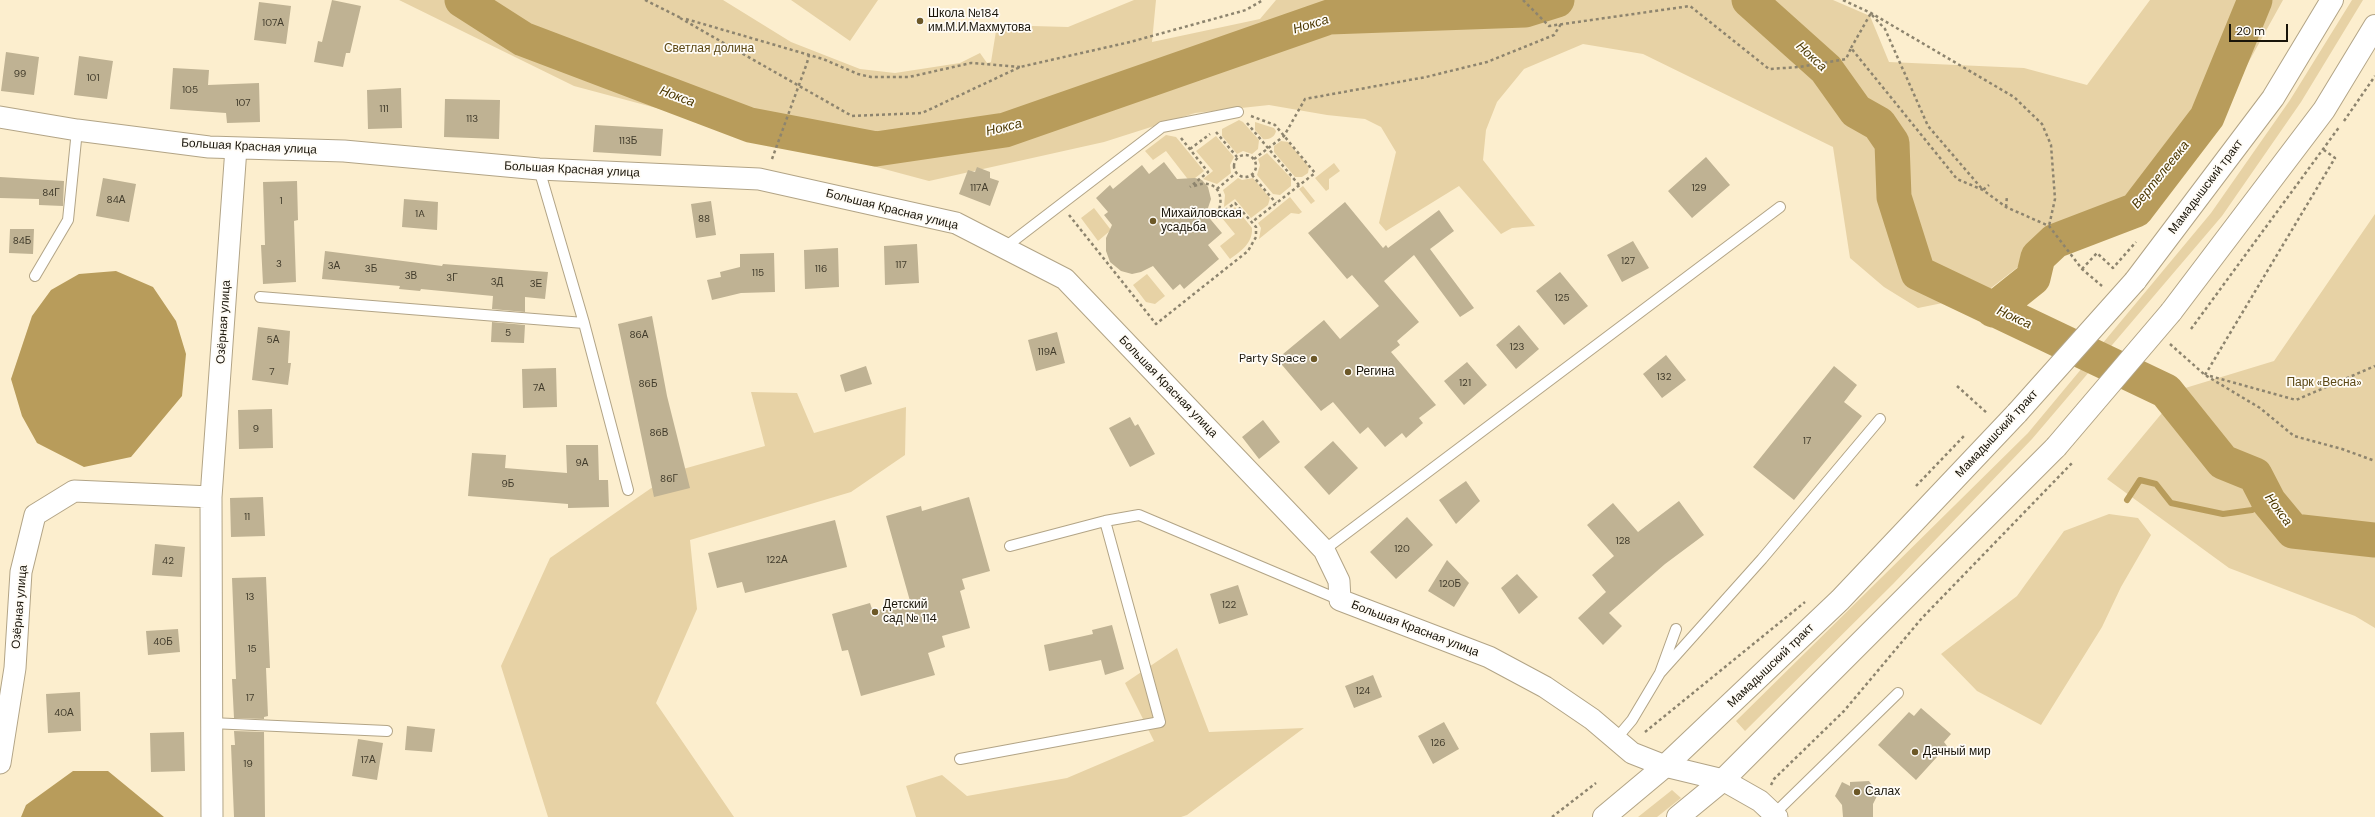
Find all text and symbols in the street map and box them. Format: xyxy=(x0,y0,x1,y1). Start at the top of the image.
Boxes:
place label: Школа №184 им.М.И.Махмутова xyxy=(928,7,1031,35)
water label: Нокса xyxy=(1291,12,1331,38)
marker: Школа №184 им.М.И.Махмутова xyxy=(915,16,925,26)
scale bar xyxy=(2231,16,2290,42)
house number: 107А xyxy=(262,17,284,29)
text: 20 m xyxy=(2236,23,2265,39)
water label: Нокса xyxy=(1792,39,1830,75)
park label: Светлая долина xyxy=(664,42,754,56)
house number: 99 xyxy=(14,68,26,80)
house number: 101 xyxy=(86,72,100,84)
water label: Нокса xyxy=(657,83,697,111)
house number: 105 xyxy=(182,84,198,96)
house number: 107 xyxy=(235,97,251,109)
house number: 111 xyxy=(379,103,389,115)
house number: 113 xyxy=(466,113,478,125)
water label: Нокса xyxy=(985,116,1023,140)
house number: 113Б xyxy=(619,135,637,147)
street label: Большая Красная улица xyxy=(181,136,317,158)
street label: Мамадышский тракт xyxy=(2166,137,2246,237)
water label: Вертелеевка xyxy=(2129,138,2193,212)
street label: Большая Красная улица xyxy=(504,159,640,181)
house number: 117А xyxy=(970,182,988,194)
house number: 129 xyxy=(1691,182,1707,194)
house number: 84Г xyxy=(42,187,60,199)
street label: Большая Красная улица xyxy=(824,187,960,233)
house number: 84А xyxy=(107,194,125,206)
house number: 1 xyxy=(279,195,283,207)
place label: Михайловская усадьба xyxy=(1161,207,1242,235)
house number: 1A xyxy=(415,208,425,220)
house number: 88 xyxy=(698,213,710,225)
marker: Михайловская усадьба xyxy=(1148,216,1158,226)
house number: 84Б xyxy=(13,235,31,247)
house number: 127 xyxy=(1621,255,1635,267)
house number: 3 xyxy=(276,258,282,270)
house number: 117 xyxy=(895,259,907,271)
house number: 3А xyxy=(328,260,340,272)
house number: 3Б xyxy=(365,263,377,275)
house number: 116 xyxy=(815,263,827,275)
house number: 115 xyxy=(752,267,764,279)
house number: 3В xyxy=(405,270,417,282)
house number: 3Г xyxy=(446,272,458,284)
house number: 3Д xyxy=(491,276,503,288)
house number: 3Е xyxy=(530,278,542,290)
street label: Озёрная улица xyxy=(214,280,234,364)
house number: 125 xyxy=(1555,292,1569,304)
water label: Нокса xyxy=(1994,303,2034,333)
house number: 5 xyxy=(505,327,511,339)
house number: 86А xyxy=(629,329,649,341)
street label: Большая Красная улица xyxy=(1116,333,1220,441)
house number: 5А xyxy=(267,334,279,346)
house number: 123 xyxy=(1510,341,1524,353)
house number: 119А xyxy=(1037,346,1057,358)
place label: Party Space xyxy=(1239,352,1306,366)
marker: Party Space xyxy=(1309,354,1319,364)
place label: Регина xyxy=(1356,365,1395,379)
house number: 7 xyxy=(269,366,275,378)
marker: Регина xyxy=(1343,367,1353,377)
house number: 132 xyxy=(1657,371,1671,383)
park label: Парк «Весна» xyxy=(2286,376,2362,390)
house number: 121 xyxy=(1459,377,1471,389)
house number: 86Б xyxy=(639,378,657,390)
house number: 7А xyxy=(533,382,545,394)
street label: Мамадышский тракт xyxy=(1953,387,2041,481)
house number: 9 xyxy=(253,423,259,435)
house number: 86В xyxy=(649,427,669,439)
house number: 17 xyxy=(1803,435,1811,447)
house number: 9А xyxy=(576,457,588,469)
house number: 86Г xyxy=(660,473,678,485)
house number: 9Б xyxy=(502,478,514,490)
water label: Нокса xyxy=(2261,491,2295,529)
house number: 11 xyxy=(244,511,250,523)
house number: 128 xyxy=(1616,535,1630,547)
house number: 120 xyxy=(1394,543,1410,555)
house number: 122А xyxy=(766,554,788,566)
house number: 42 xyxy=(162,555,174,567)
street label: Озёрная улица xyxy=(9,564,31,650)
house number: 120Б xyxy=(1439,578,1461,590)
house number: 13 xyxy=(245,591,255,603)
place label: Детский сад № 114 xyxy=(883,598,937,626)
street label: Большая Красная улица xyxy=(1349,598,1481,660)
house number: 122 xyxy=(1222,599,1236,611)
marker: Детский сад № 114 xyxy=(870,607,880,617)
street label: Мамадышский тракт xyxy=(1725,621,1817,711)
house number: 40Б xyxy=(153,636,173,648)
house number: 15 xyxy=(247,643,257,655)
house number: 124 xyxy=(1356,685,1370,697)
house number: 17 xyxy=(246,692,254,704)
house number: 40А xyxy=(54,707,74,719)
house number: 126 xyxy=(1430,737,1446,749)
place label: Дачный мир xyxy=(1923,745,1991,759)
marker: Дачный мир xyxy=(1910,747,1920,757)
house number: 17А xyxy=(360,754,376,766)
house number: 19 xyxy=(243,758,253,770)
place label: Салах xyxy=(1865,785,1900,799)
marker: Салах xyxy=(1852,787,1862,797)

